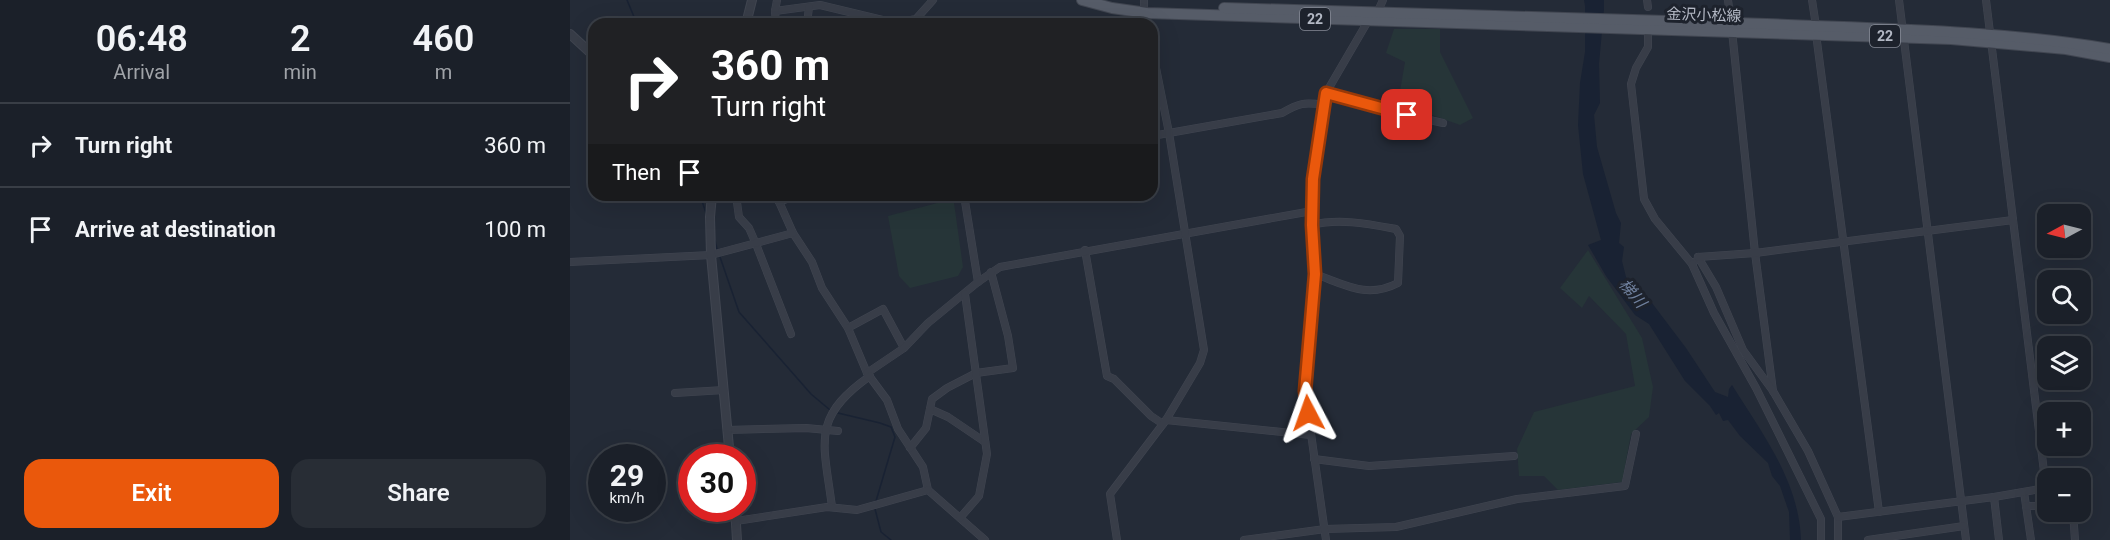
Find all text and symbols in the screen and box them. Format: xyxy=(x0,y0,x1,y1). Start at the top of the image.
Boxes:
street label: 金沢小松線 xyxy=(1666,5,1742,25)
road number: 22 xyxy=(1300,8,1330,30)
text: 06:48 xyxy=(96,18,188,60)
text: 2 xyxy=(290,18,310,60)
text: 460 xyxy=(413,18,474,60)
road number: 22 xyxy=(1870,25,1900,47)
text: 360 m xyxy=(711,41,830,90)
icon: right xyxy=(612,42,690,120)
text: Arrival xyxy=(113,60,170,84)
text: min xyxy=(283,60,317,84)
text: m xyxy=(435,60,452,84)
pin xyxy=(1381,89,1432,140)
text: Turn right xyxy=(711,91,826,123)
icon: arrive xyxy=(1390,98,1423,131)
icon: right xyxy=(24,129,57,162)
text: Turn right xyxy=(75,133,172,158)
text: 360 m xyxy=(484,133,546,158)
icon: arrive xyxy=(673,156,706,189)
text: Then xyxy=(612,160,661,185)
north arrow xyxy=(2037,204,2091,258)
map controls xyxy=(2037,204,2091,522)
icon: arrive xyxy=(24,213,57,246)
text: Arrive at destination xyxy=(75,217,276,242)
text: 100 m xyxy=(484,217,546,242)
button: search xyxy=(2037,270,2091,324)
water label: 梯川 xyxy=(1615,275,1651,313)
button: layers xyxy=(2037,336,2091,390)
position arrow xyxy=(1276,381,1340,445)
button: + xyxy=(2037,402,2091,456)
speed limit sign: 30 xyxy=(678,444,756,522)
text: 29 xyxy=(610,458,644,493)
button: Exit xyxy=(24,459,279,528)
button: Share xyxy=(291,459,546,528)
button: − xyxy=(2037,468,2091,522)
text: km/h xyxy=(609,489,645,507)

